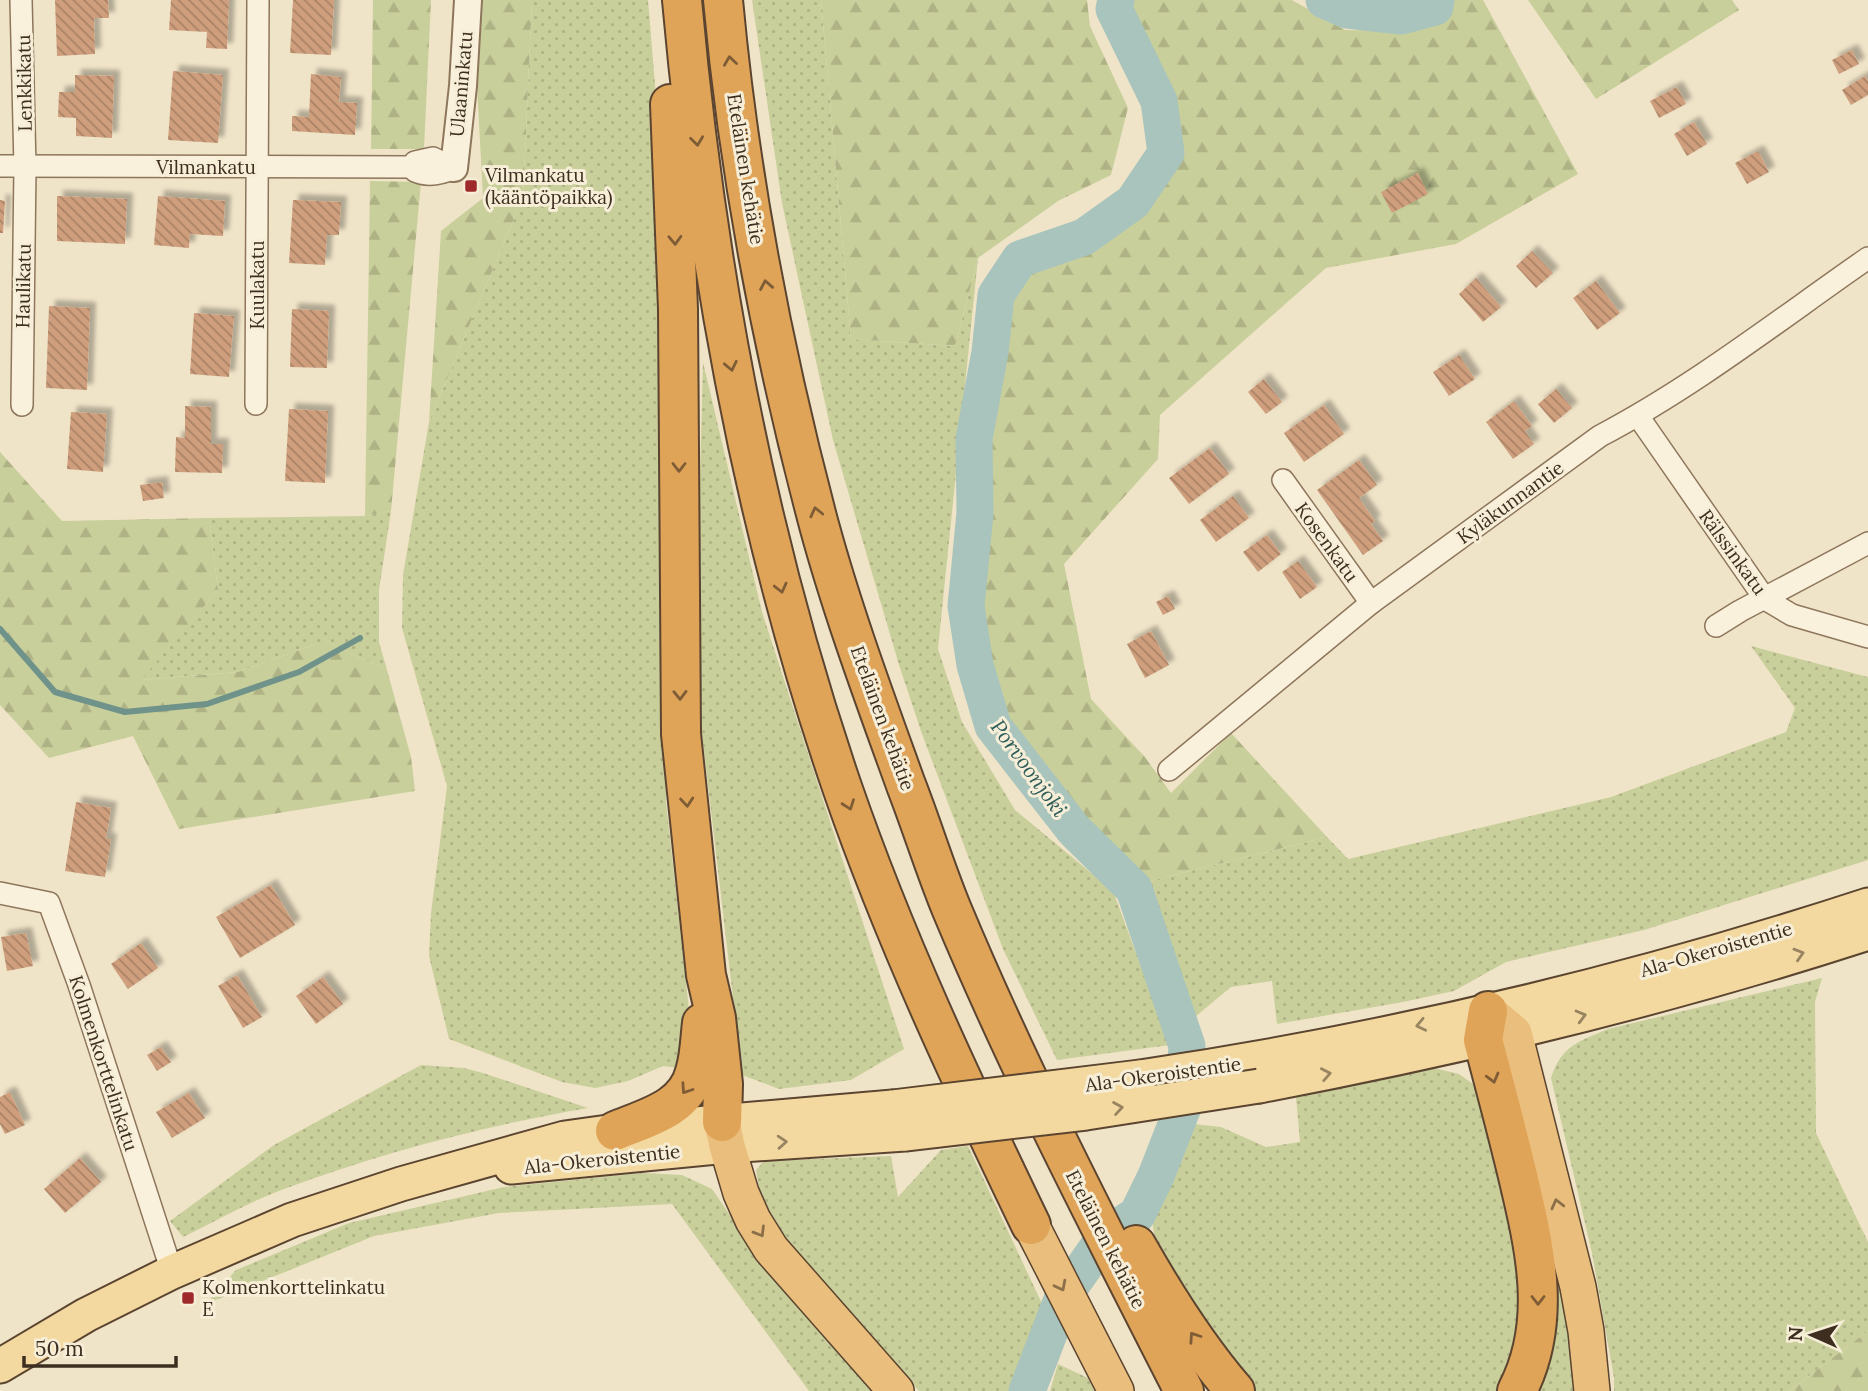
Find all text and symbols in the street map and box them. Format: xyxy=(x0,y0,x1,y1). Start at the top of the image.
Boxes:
street label: Ulaaninkatu xyxy=(444,30,478,138)
street label: Lenkkikatu xyxy=(11,34,37,132)
one-way arrow xyxy=(722,55,737,66)
street label: Eteläinen kehätie xyxy=(722,92,770,246)
one-way arrow xyxy=(690,135,705,147)
street label: Vilmankatu xyxy=(155,155,256,179)
place label: Vilmankatu (kääntöpaikka) xyxy=(484,163,613,210)
marker: Vilmankatu (kääntöpaikka) xyxy=(463,178,479,194)
one-way arrow xyxy=(668,234,683,245)
street label: Kuulakatu xyxy=(245,241,269,329)
street label: Haulikatu xyxy=(10,243,36,329)
one-way arrow xyxy=(759,279,774,291)
one-way arrow xyxy=(722,360,737,372)
street label: Kyläkunnantie xyxy=(1452,455,1568,549)
one-way arrow xyxy=(671,462,687,473)
street label: Kosenkatu xyxy=(1290,497,1364,587)
street label: Rälssinkatu xyxy=(1694,505,1772,599)
one-way arrow xyxy=(810,506,824,518)
one-way arrow xyxy=(773,582,787,594)
street label: Eteläinen kehätie xyxy=(846,642,920,794)
one-way arrow xyxy=(672,690,688,700)
water label: Porvoonjoki xyxy=(985,714,1073,822)
one-way arrow xyxy=(679,797,694,808)
one-way arrow xyxy=(840,798,854,810)
street label: Ala-Okeroistentie xyxy=(1636,916,1795,982)
one-way arrow xyxy=(1793,948,1805,963)
street label: Kolmenkorttelinkatu xyxy=(64,972,144,1154)
one-way arrow xyxy=(1574,1010,1586,1024)
one-way arrow xyxy=(1415,1017,1427,1032)
street label: Ala-Okeroistentie xyxy=(1083,1051,1242,1097)
one-way arrow xyxy=(1320,1067,1332,1082)
one-way arrow xyxy=(1485,1072,1499,1084)
one-way arrow xyxy=(682,1081,694,1094)
one-way arrow xyxy=(1112,1101,1124,1116)
one-way arrow xyxy=(777,1135,788,1150)
street label: Ala-Okeroistentie xyxy=(522,1139,681,1179)
street label: Eteläinen kehätie xyxy=(1061,1166,1151,1312)
one-way arrow xyxy=(1551,1198,1565,1210)
one-way arrow xyxy=(752,1224,765,1237)
place label: Kolmenkorttelinkatu E xyxy=(202,1275,385,1321)
one-way arrow xyxy=(1053,1279,1067,1291)
marker: Kolmenkorttelinkatu E xyxy=(180,1290,196,1306)
one-way arrow xyxy=(1530,1295,1546,1306)
north arrow xyxy=(1777,1300,1847,1370)
scale bar xyxy=(24,1324,177,1368)
text: N xyxy=(1783,1326,1807,1342)
one-way arrow xyxy=(1189,1331,1202,1344)
text: 50 m xyxy=(35,1335,84,1362)

